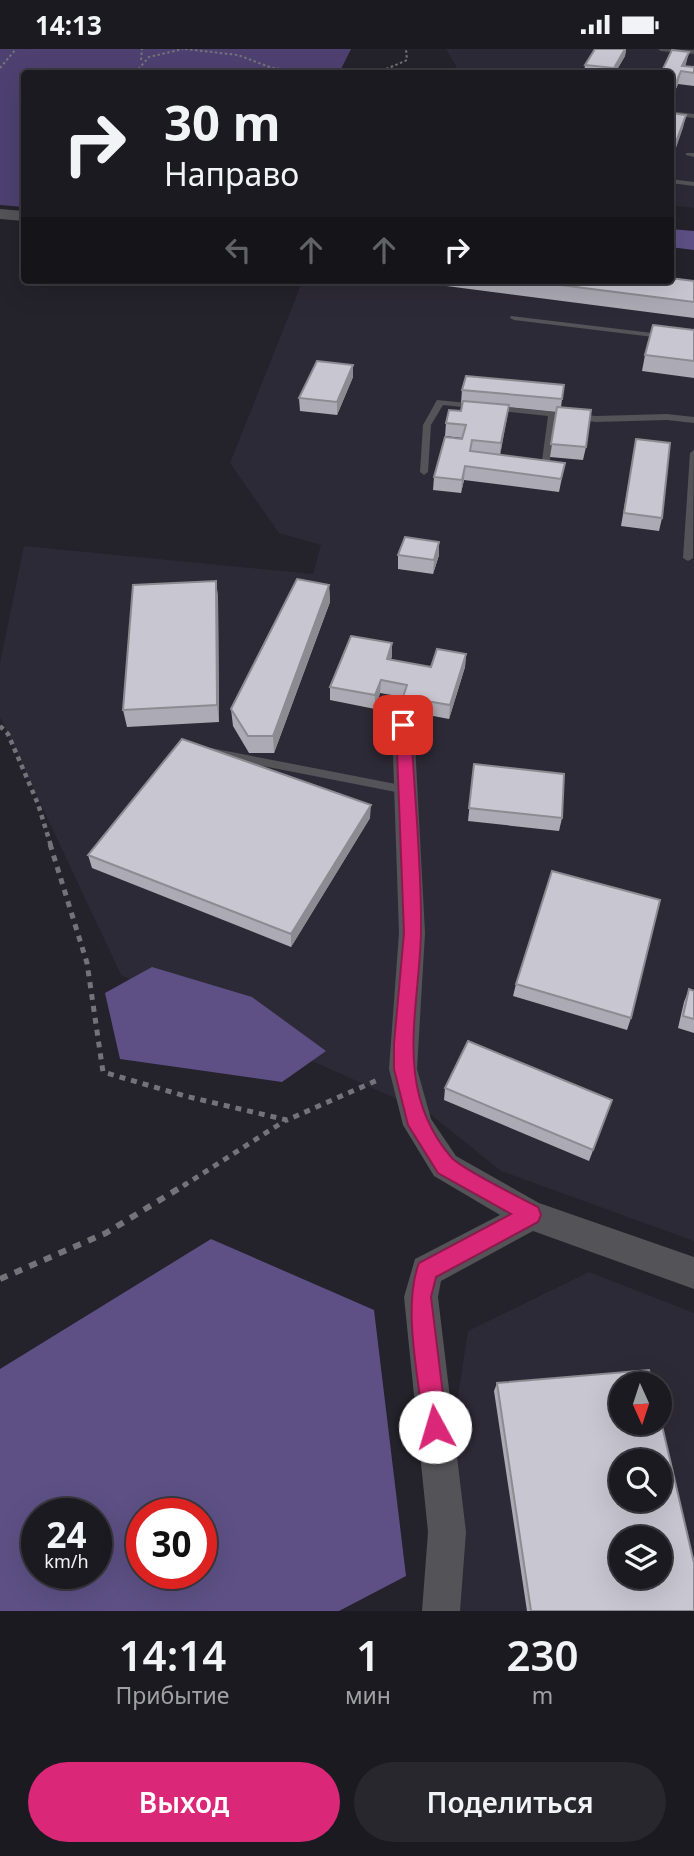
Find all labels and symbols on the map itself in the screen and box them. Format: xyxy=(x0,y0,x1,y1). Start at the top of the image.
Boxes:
pin xyxy=(373,695,433,755)
north arrow xyxy=(609,1372,672,1435)
position arrow xyxy=(398,1390,472,1464)
speed limit sign: 30 xyxy=(126,1498,217,1589)

